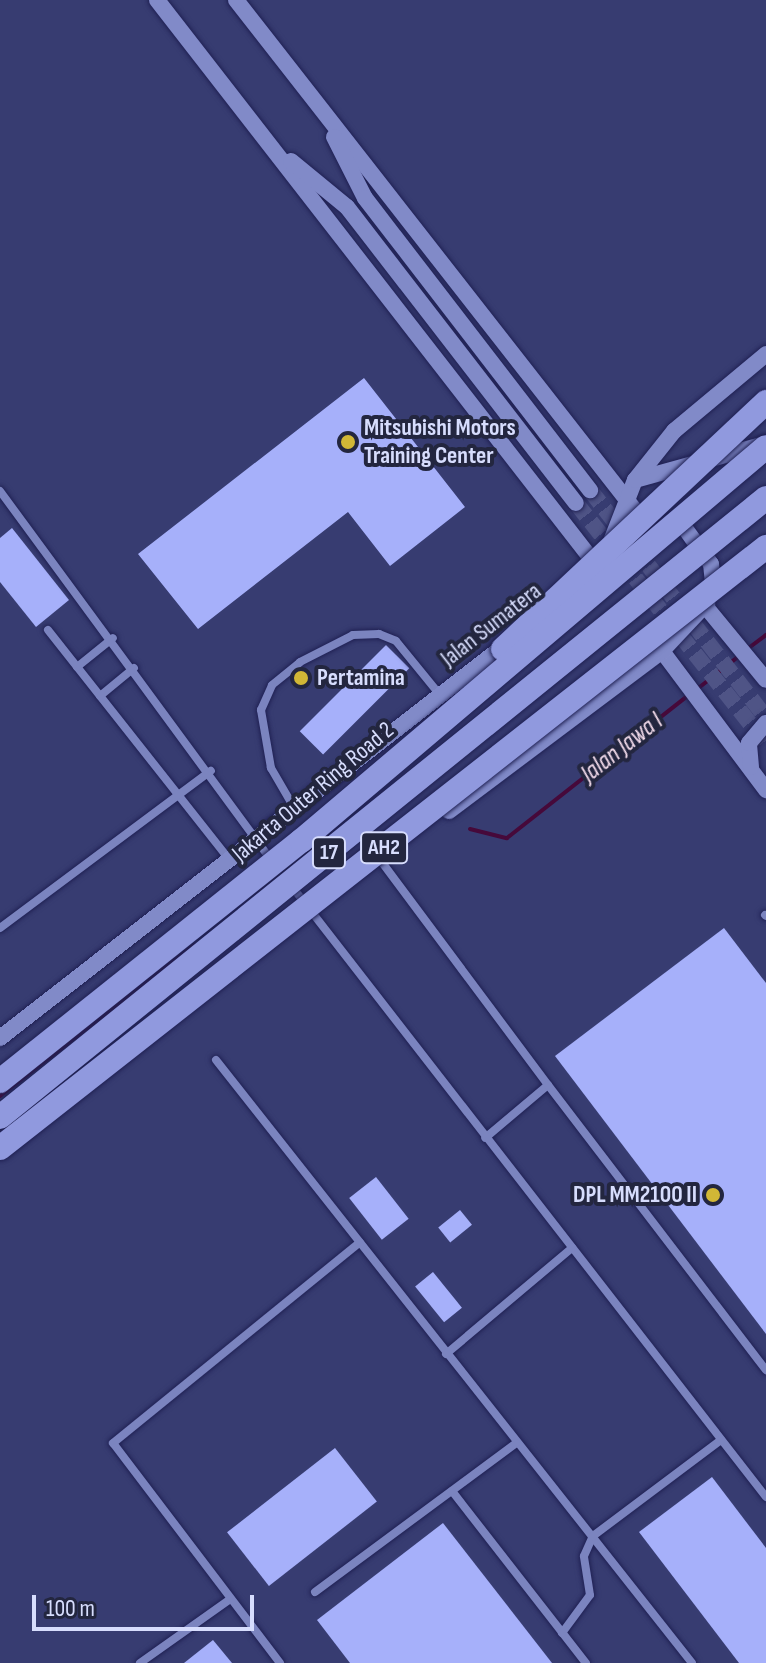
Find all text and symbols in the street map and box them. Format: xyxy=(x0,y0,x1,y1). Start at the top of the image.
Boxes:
place label: Mitsubishi Motors Training Center xyxy=(364,414,516,470)
marker: Mitsubishi Motors Training Center xyxy=(339,433,357,451)
street label: Jalan Sumatera xyxy=(435,577,547,673)
place label: Pertamina xyxy=(317,664,405,692)
marker: Pertamina xyxy=(292,669,310,687)
water label: Jalan Jawa I xyxy=(575,706,669,790)
street label: Jakarta Outer Ring Road 2 xyxy=(226,716,400,868)
road number: AH2 xyxy=(360,830,408,866)
road number: 17 xyxy=(311,835,347,871)
place label: DPL MM2100 II xyxy=(573,1181,697,1209)
marker: DPL MM2100 II xyxy=(704,1186,722,1204)
scale bar xyxy=(36,1579,258,1629)
text: 100 m xyxy=(46,1594,95,1623)

